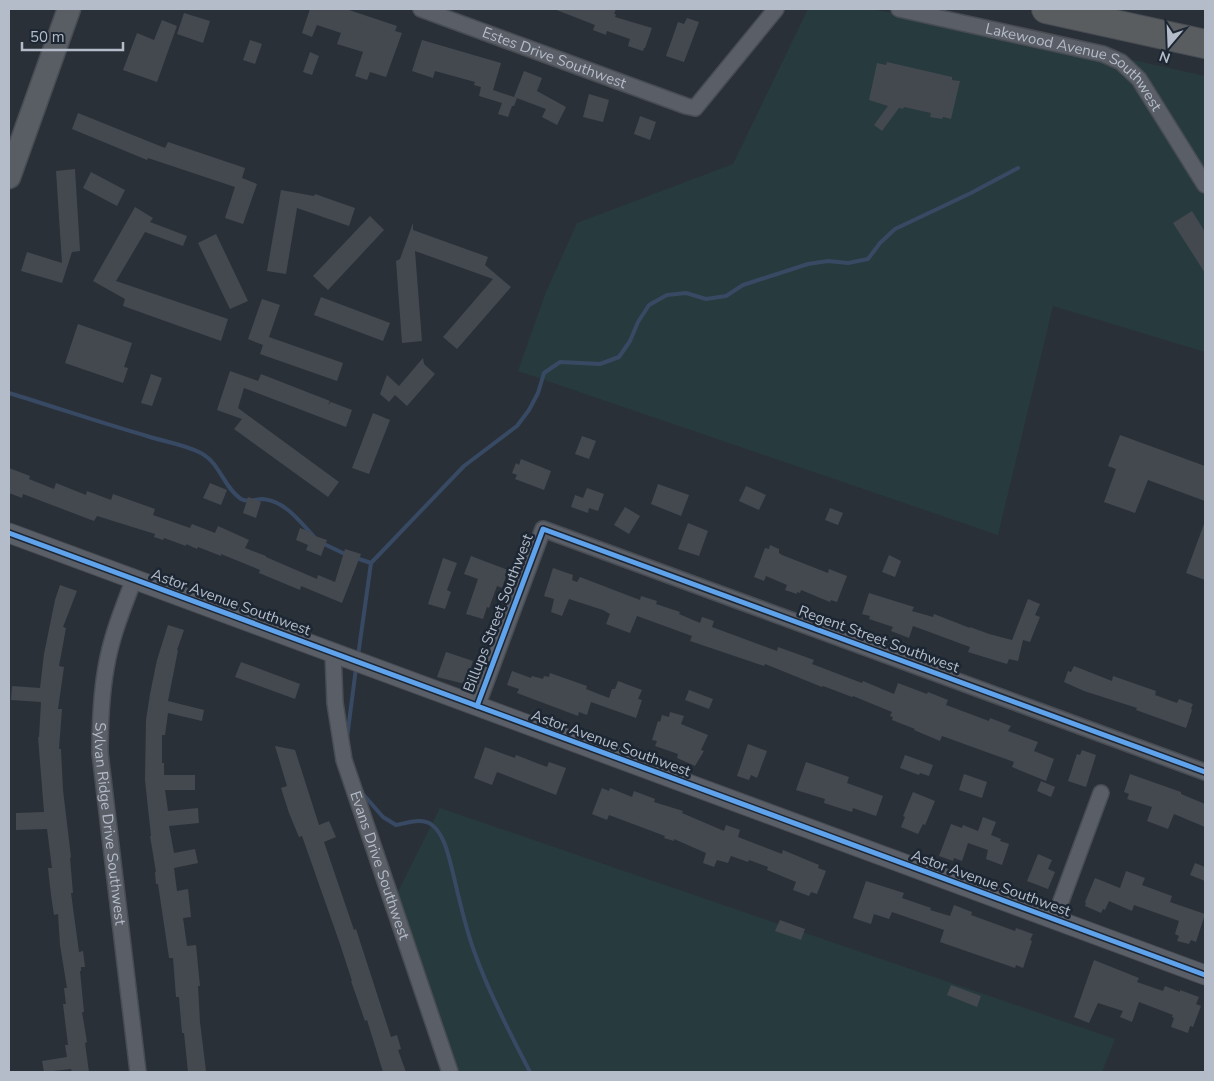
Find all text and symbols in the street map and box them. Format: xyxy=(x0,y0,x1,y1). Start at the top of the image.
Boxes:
street label: Lakewood Avenue Southwest xyxy=(983,18,1167,115)
scale bar xyxy=(22,20,124,52)
north arrow xyxy=(1144,20,1194,70)
street label: Estes Drive Southwest xyxy=(479,22,630,94)
text: 50 m xyxy=(30,27,65,47)
text: N xyxy=(1157,46,1173,68)
street label: Billups Street Southwest xyxy=(459,530,538,695)
street label: Astor Avenue Southwest xyxy=(149,564,314,640)
street label: Regent Street Southwest xyxy=(796,601,963,678)
street label: Astor Avenue Southwest xyxy=(529,705,694,781)
street label: Sylvan Ridge Drive Southwest xyxy=(90,722,131,927)
street label: Evans Drive Southwest xyxy=(345,788,415,943)
street label: Astor Avenue Southwest xyxy=(909,845,1074,921)

